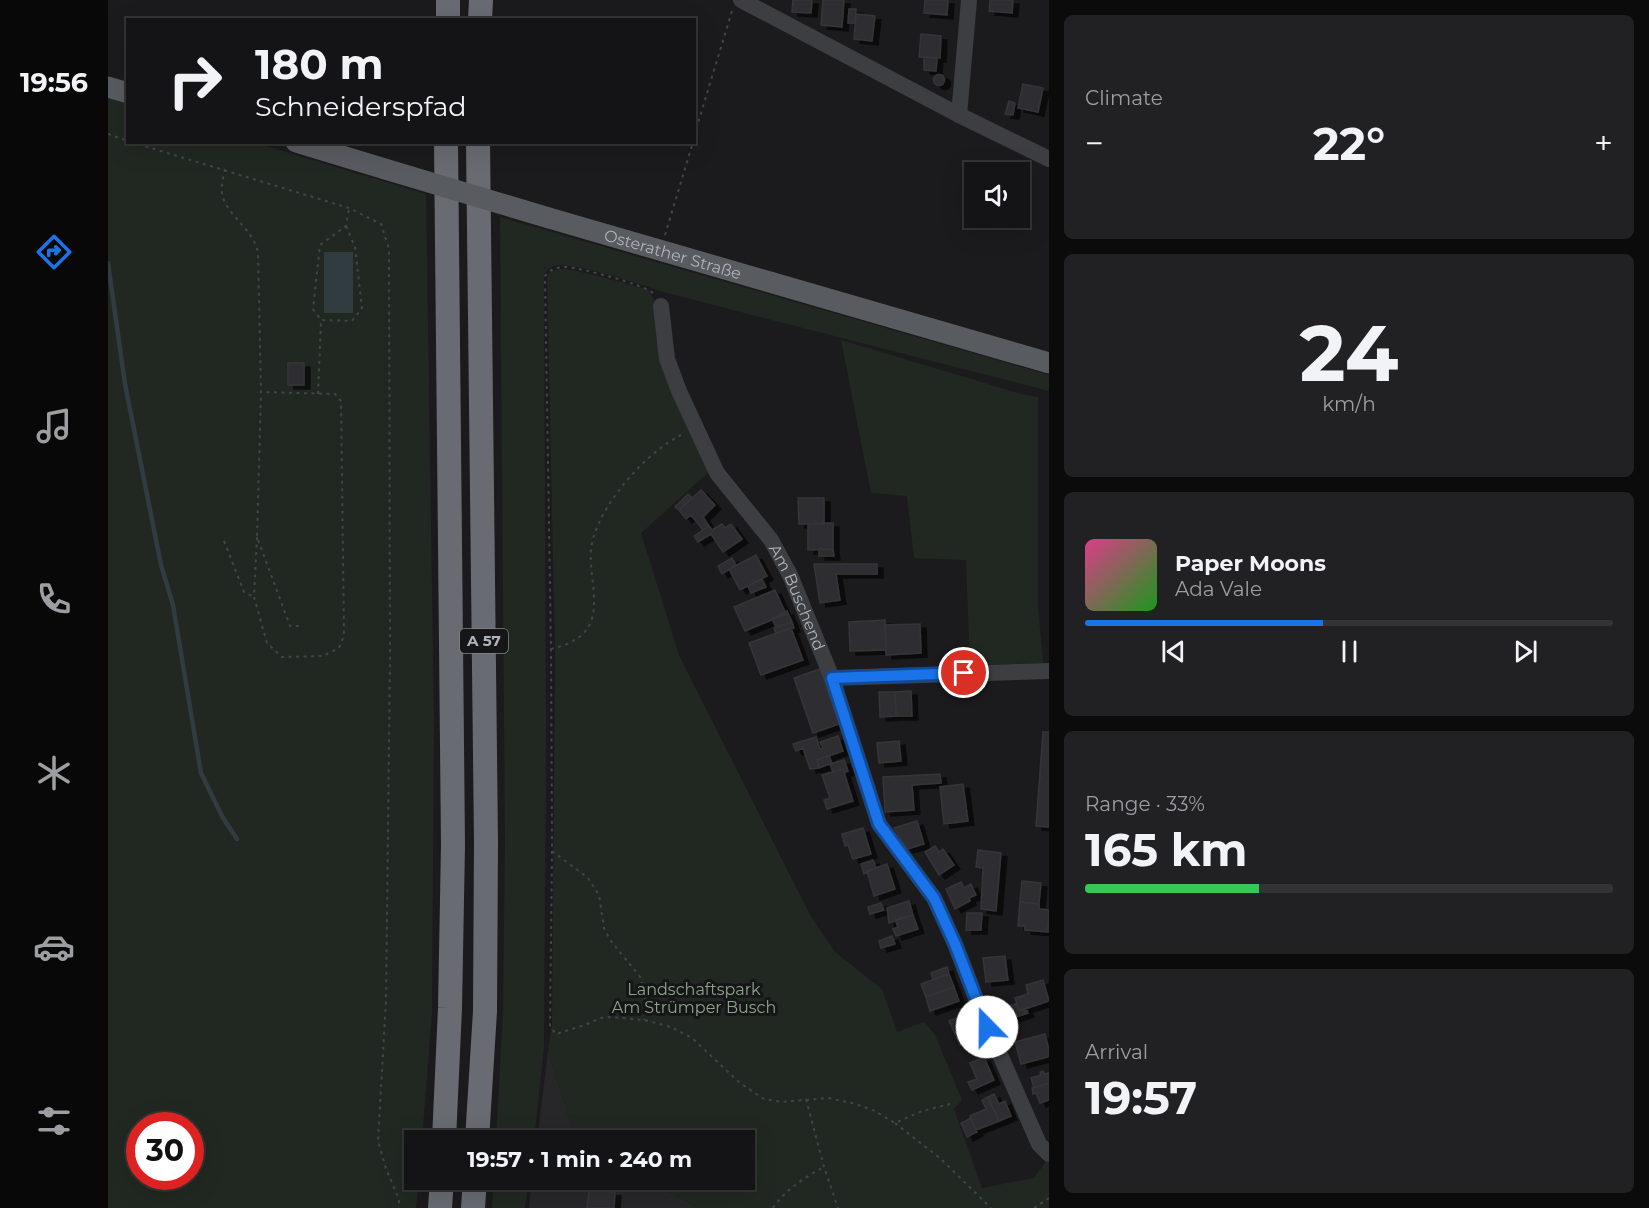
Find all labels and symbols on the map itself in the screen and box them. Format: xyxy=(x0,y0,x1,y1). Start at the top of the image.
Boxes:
street label: Osterather Straße xyxy=(602,226,744,283)
street label: Am Buschend xyxy=(765,541,829,653)
road number: A 57 xyxy=(460,629,508,653)
pin xyxy=(938,647,989,698)
park label: Landschaftspark Am Strümper Busch xyxy=(612,980,776,1017)
position arrow xyxy=(955,995,1019,1059)
speed limit sign: 30 xyxy=(126,1112,204,1190)

